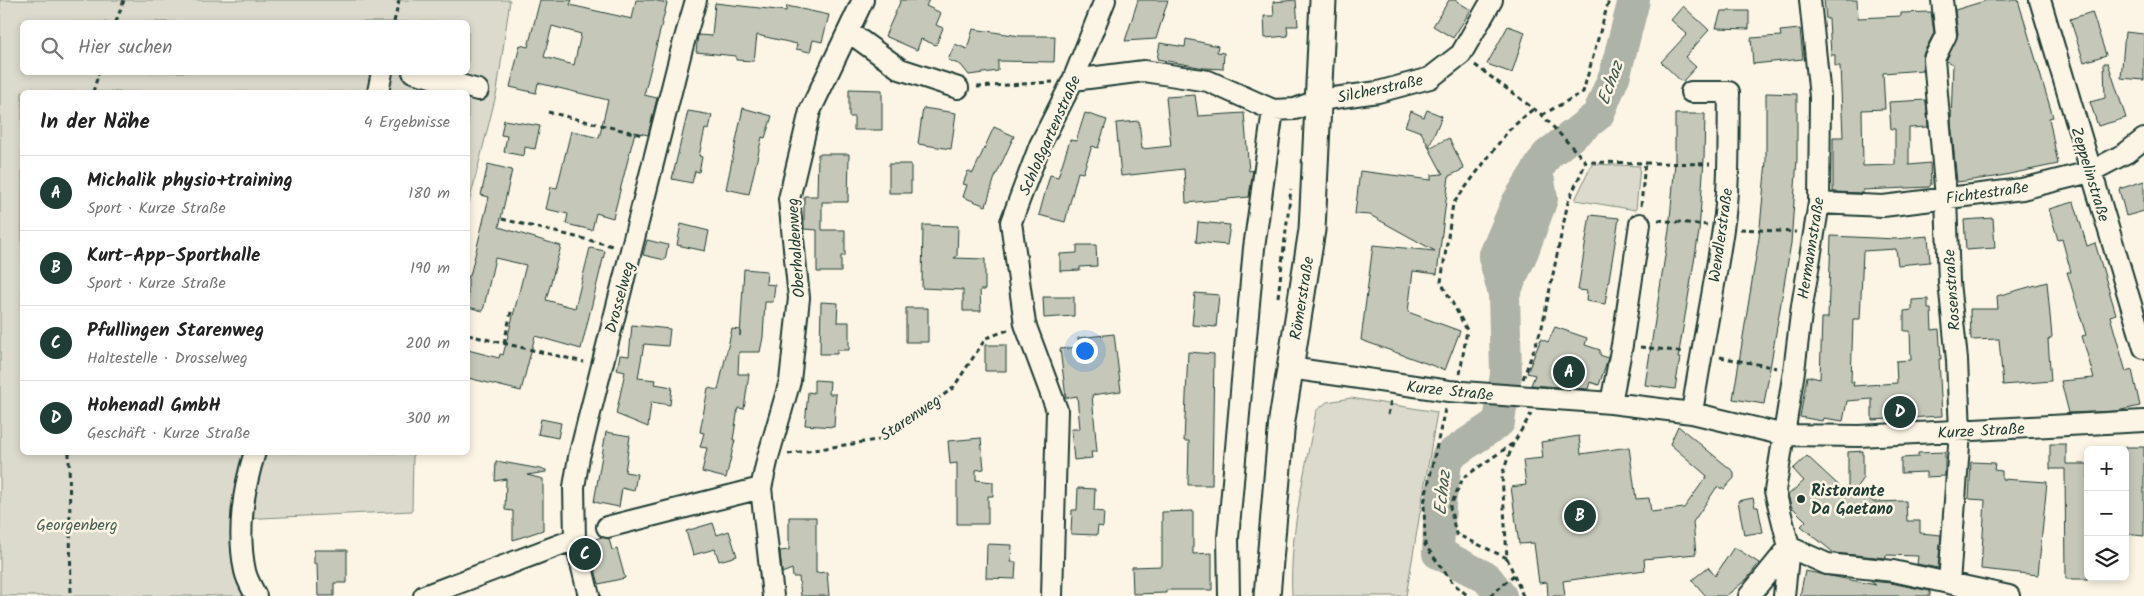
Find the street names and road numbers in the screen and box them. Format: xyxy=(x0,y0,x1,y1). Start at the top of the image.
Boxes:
street label: Silcherstraße xyxy=(1335,68,1425,111)
street label: Schloßgartenstraße xyxy=(1013,71,1088,200)
street label: Zeppelinstraße xyxy=(2063,124,2116,225)
street label: Fichtestraße xyxy=(1944,175,2030,212)
street label: Wendlerstraße xyxy=(1702,186,1740,284)
street label: Hermannstraße xyxy=(1791,195,1832,301)
street label: Oberhaldenweg xyxy=(781,197,812,299)
street label: Rosenstraße xyxy=(1937,248,1968,331)
street label: Römerstraße xyxy=(1284,255,1321,342)
street label: Drosselweg xyxy=(599,259,642,336)
street label: Kurze Straße xyxy=(1405,375,1494,408)
street label: Starenweg xyxy=(875,389,946,448)
street label: Kurze Straße xyxy=(1937,417,2025,446)

